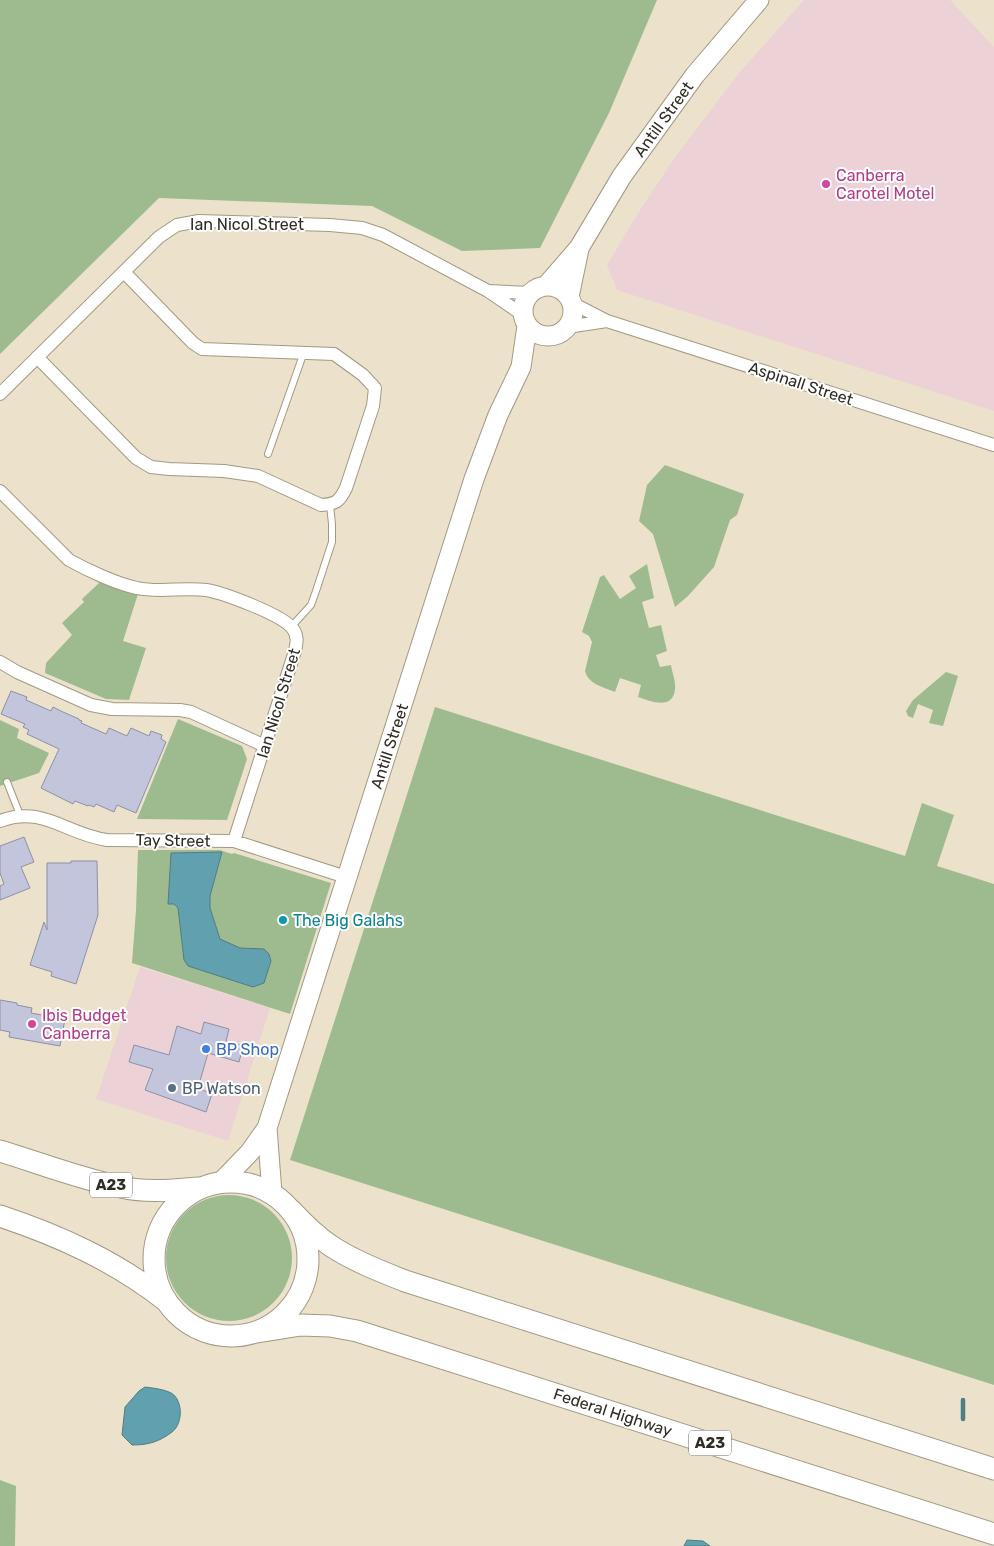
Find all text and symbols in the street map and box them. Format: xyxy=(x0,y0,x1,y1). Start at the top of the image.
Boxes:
street label: Antill Street xyxy=(630,78,697,161)
place label: Canberra Carotel Motel xyxy=(836,166,934,203)
marker: Canberra Carotel Motel xyxy=(820,178,832,190)
street label: Ian Nicol Street xyxy=(190,215,304,234)
street label: Aspinall Street xyxy=(746,358,856,409)
street label: Ian Nicol Street xyxy=(253,646,304,760)
street label: Antill Street xyxy=(367,701,412,791)
street label: Tay Street xyxy=(135,830,211,851)
place label: The Big Galahs xyxy=(293,911,403,930)
marker: The Big Galahs xyxy=(277,914,289,926)
place label: Ibis Budget Canberra xyxy=(42,1006,126,1043)
marker: Ibis Budget Canberra xyxy=(26,1018,38,1030)
place label: BP Shop xyxy=(216,1040,279,1059)
marker: BP Shop xyxy=(200,1043,212,1055)
place label: BP Watson xyxy=(182,1079,261,1098)
marker: BP Watson xyxy=(166,1082,178,1094)
road number: A23 xyxy=(90,1172,132,1198)
street label: Federal Highway xyxy=(551,1384,675,1441)
road number: A23 xyxy=(689,1430,731,1456)

